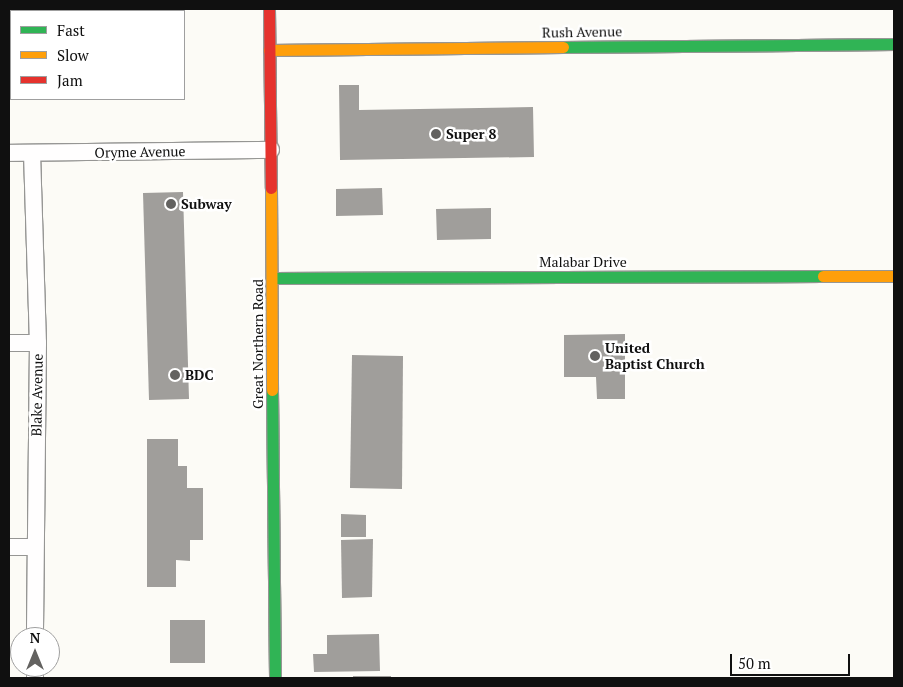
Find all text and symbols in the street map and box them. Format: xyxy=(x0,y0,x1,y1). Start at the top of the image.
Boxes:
legend xyxy=(10,10,185,100)
text: Fast xyxy=(57,20,85,40)
street label: Rush Avenue xyxy=(542,23,622,41)
text: Slow xyxy=(57,45,89,65)
text: Jam xyxy=(57,70,83,90)
place label: Super 8 xyxy=(446,126,496,142)
marker: Super 8 xyxy=(430,128,442,140)
street label: Oryme Avenue xyxy=(94,143,186,161)
place label: Subway xyxy=(181,196,232,212)
marker: Subway xyxy=(165,198,177,210)
street label: Malabar Drive xyxy=(539,254,627,270)
street label: Great Northern Road xyxy=(250,279,266,409)
place label: United Baptist Church xyxy=(605,340,705,372)
marker: United Baptist Church xyxy=(589,350,601,362)
street label: Blake Avenue xyxy=(28,353,46,437)
place label: BDC xyxy=(185,367,214,383)
marker: BDC xyxy=(169,369,181,381)
north arrow xyxy=(10,627,60,677)
text: N xyxy=(30,628,40,647)
scale bar xyxy=(733,644,853,676)
text: 50 m xyxy=(738,653,771,673)

